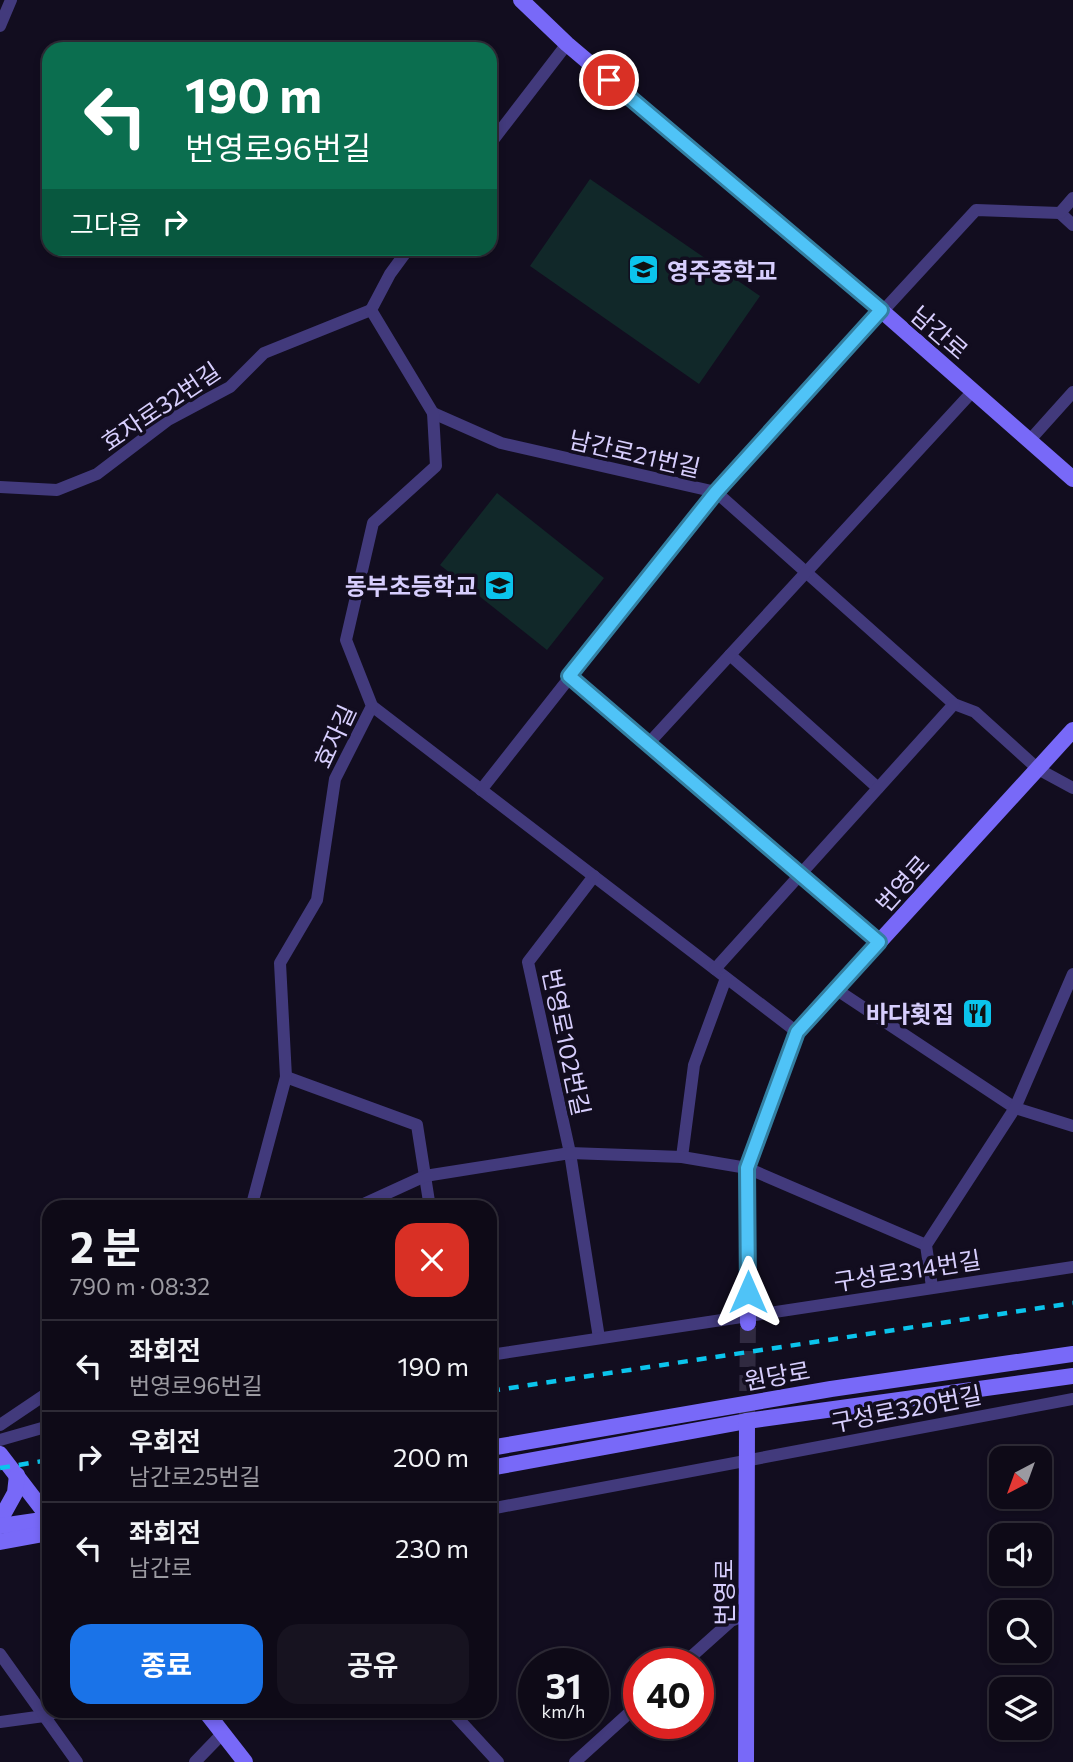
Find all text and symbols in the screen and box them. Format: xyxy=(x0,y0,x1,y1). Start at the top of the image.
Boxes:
pin xyxy=(579,50,639,110)
icon: arrive xyxy=(590,61,628,99)
text: 190 m xyxy=(185,63,322,123)
icon: left xyxy=(70,70,161,161)
text: 번영로96번길 xyxy=(185,127,371,167)
icon: right xyxy=(156,203,194,241)
text: 그다음 xyxy=(70,208,142,239)
school or university icon: 영주중학교 xyxy=(627,253,661,287)
place label: 영주중학교 xyxy=(667,256,777,285)
street label: 남간로 xyxy=(905,299,975,365)
street label: 효자로32번길 xyxy=(95,356,225,456)
street label: 남간로21번길 xyxy=(566,424,704,482)
school or university icon: 동부초등학교 xyxy=(483,568,517,602)
place label: 동부초등학교 xyxy=(345,571,477,600)
street label: 효자길 xyxy=(307,700,361,772)
street label: 번영로 xyxy=(869,849,935,917)
street label: 번영로102번길 xyxy=(537,966,597,1118)
restaurant icon: 바다횟집 xyxy=(960,996,994,1030)
place label: 바다횟집 xyxy=(866,999,954,1028)
text: 2 분 xyxy=(70,1220,141,1272)
button: close xyxy=(395,1223,469,1297)
street label: 구성로314번길 xyxy=(831,1244,983,1296)
position arrow xyxy=(711,1255,785,1329)
text: 790 m · 08:32 xyxy=(70,1272,210,1300)
text: 좌회전 xyxy=(129,1334,201,1365)
icon: left xyxy=(70,1347,108,1385)
text: 190 m xyxy=(397,1350,469,1381)
street label: 원당로 xyxy=(742,1355,812,1395)
text: 번영로96번길 xyxy=(129,1371,263,1399)
street label: 구성로320번길 xyxy=(828,1379,984,1437)
text: 우회전 xyxy=(129,1425,201,1456)
icon: right xyxy=(70,1438,108,1476)
text: 200 m xyxy=(393,1441,469,1472)
north arrow xyxy=(989,1446,1052,1508)
map controls xyxy=(989,1446,1052,1740)
text: 남간로25번길 xyxy=(129,1462,261,1490)
text: 좌회전 xyxy=(129,1516,201,1547)
button: sound xyxy=(989,1523,1052,1586)
icon: left xyxy=(70,1529,108,1567)
text: 230 m xyxy=(395,1532,469,1563)
text: 남간로 xyxy=(129,1553,192,1581)
street label: 번영로 xyxy=(709,1559,738,1625)
button: search xyxy=(989,1600,1052,1663)
button: 종료 xyxy=(70,1624,263,1704)
button: 공유 xyxy=(277,1624,469,1704)
speed limit sign: 40 xyxy=(623,1648,714,1739)
text: 31 xyxy=(545,1663,582,1706)
button: layers xyxy=(989,1677,1052,1740)
text: km/h xyxy=(542,1700,585,1722)

